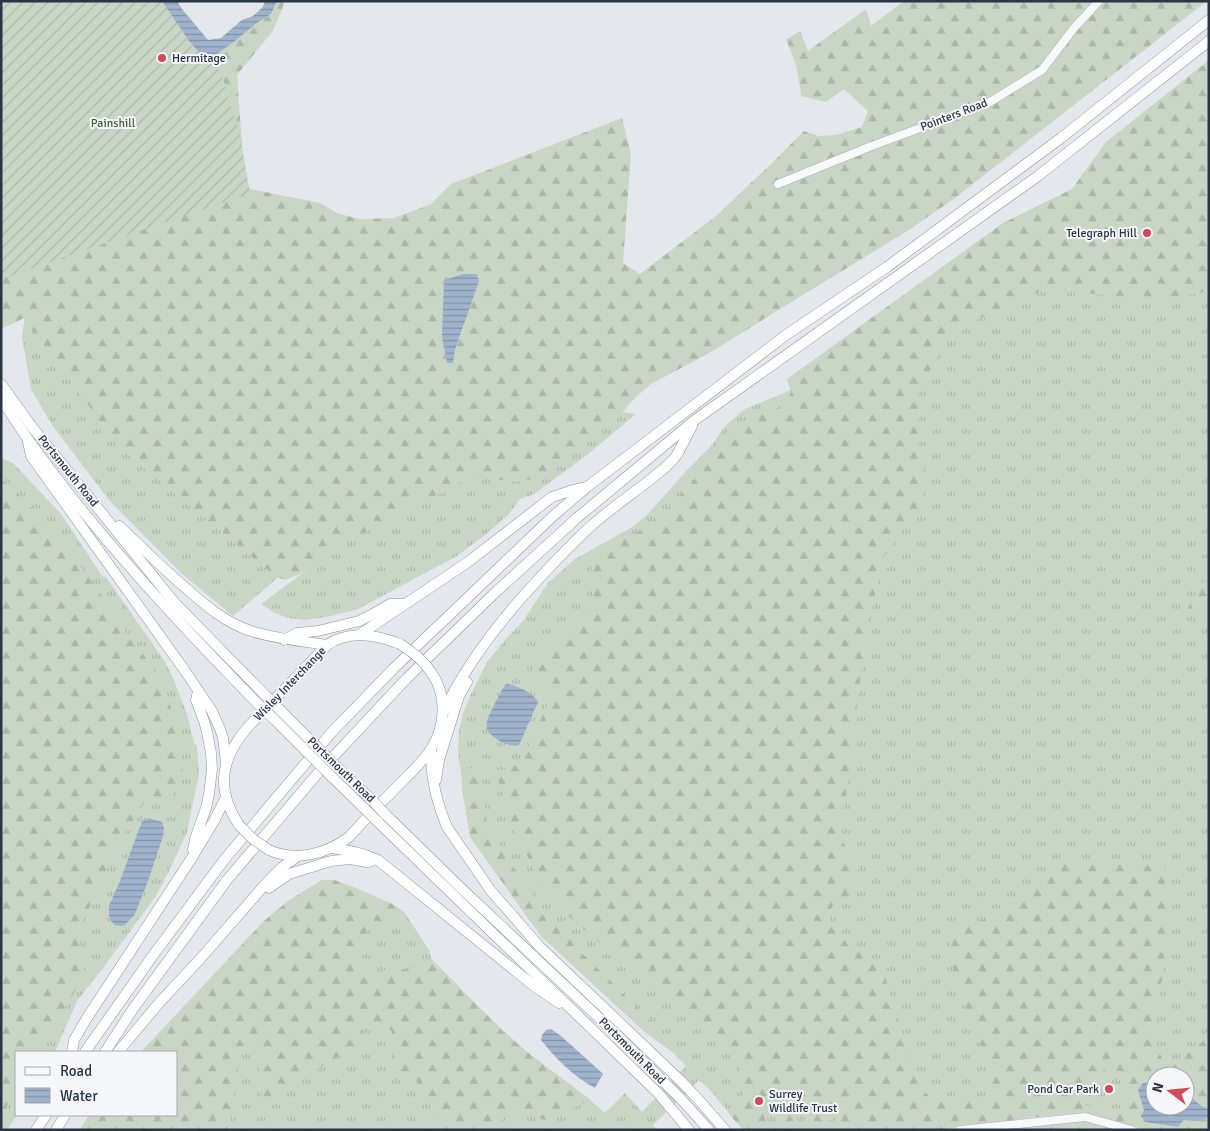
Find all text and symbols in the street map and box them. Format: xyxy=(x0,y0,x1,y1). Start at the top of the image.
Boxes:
place label: Hermitage xyxy=(172,51,226,66)
marker: Hermitage xyxy=(156,52,168,64)
street label: Pointers Road xyxy=(918,95,990,135)
park label: Painshill xyxy=(91,116,136,131)
place label: Telegraph Hill xyxy=(1066,226,1137,241)
marker: Telegraph Hill xyxy=(1141,227,1153,239)
street label: Portsmouth Road xyxy=(34,432,102,510)
street label: Wisley Interchange xyxy=(251,644,329,724)
street label: Portsmouth Road xyxy=(304,734,378,806)
street label: Portsmouth Road xyxy=(595,1014,669,1088)
legend xyxy=(15,1051,178,1116)
text: Road xyxy=(60,1062,92,1080)
north arrow xyxy=(1145,1066,1195,1116)
text: N xyxy=(1148,1081,1167,1095)
place label: Pond Car Park xyxy=(1027,1082,1099,1097)
marker: Pond Car Park xyxy=(1103,1083,1115,1095)
text: Water xyxy=(60,1087,98,1105)
place label: Surrey Wildlife Trust xyxy=(769,1087,837,1116)
marker: Surrey Wildlife Trust xyxy=(753,1095,765,1107)

